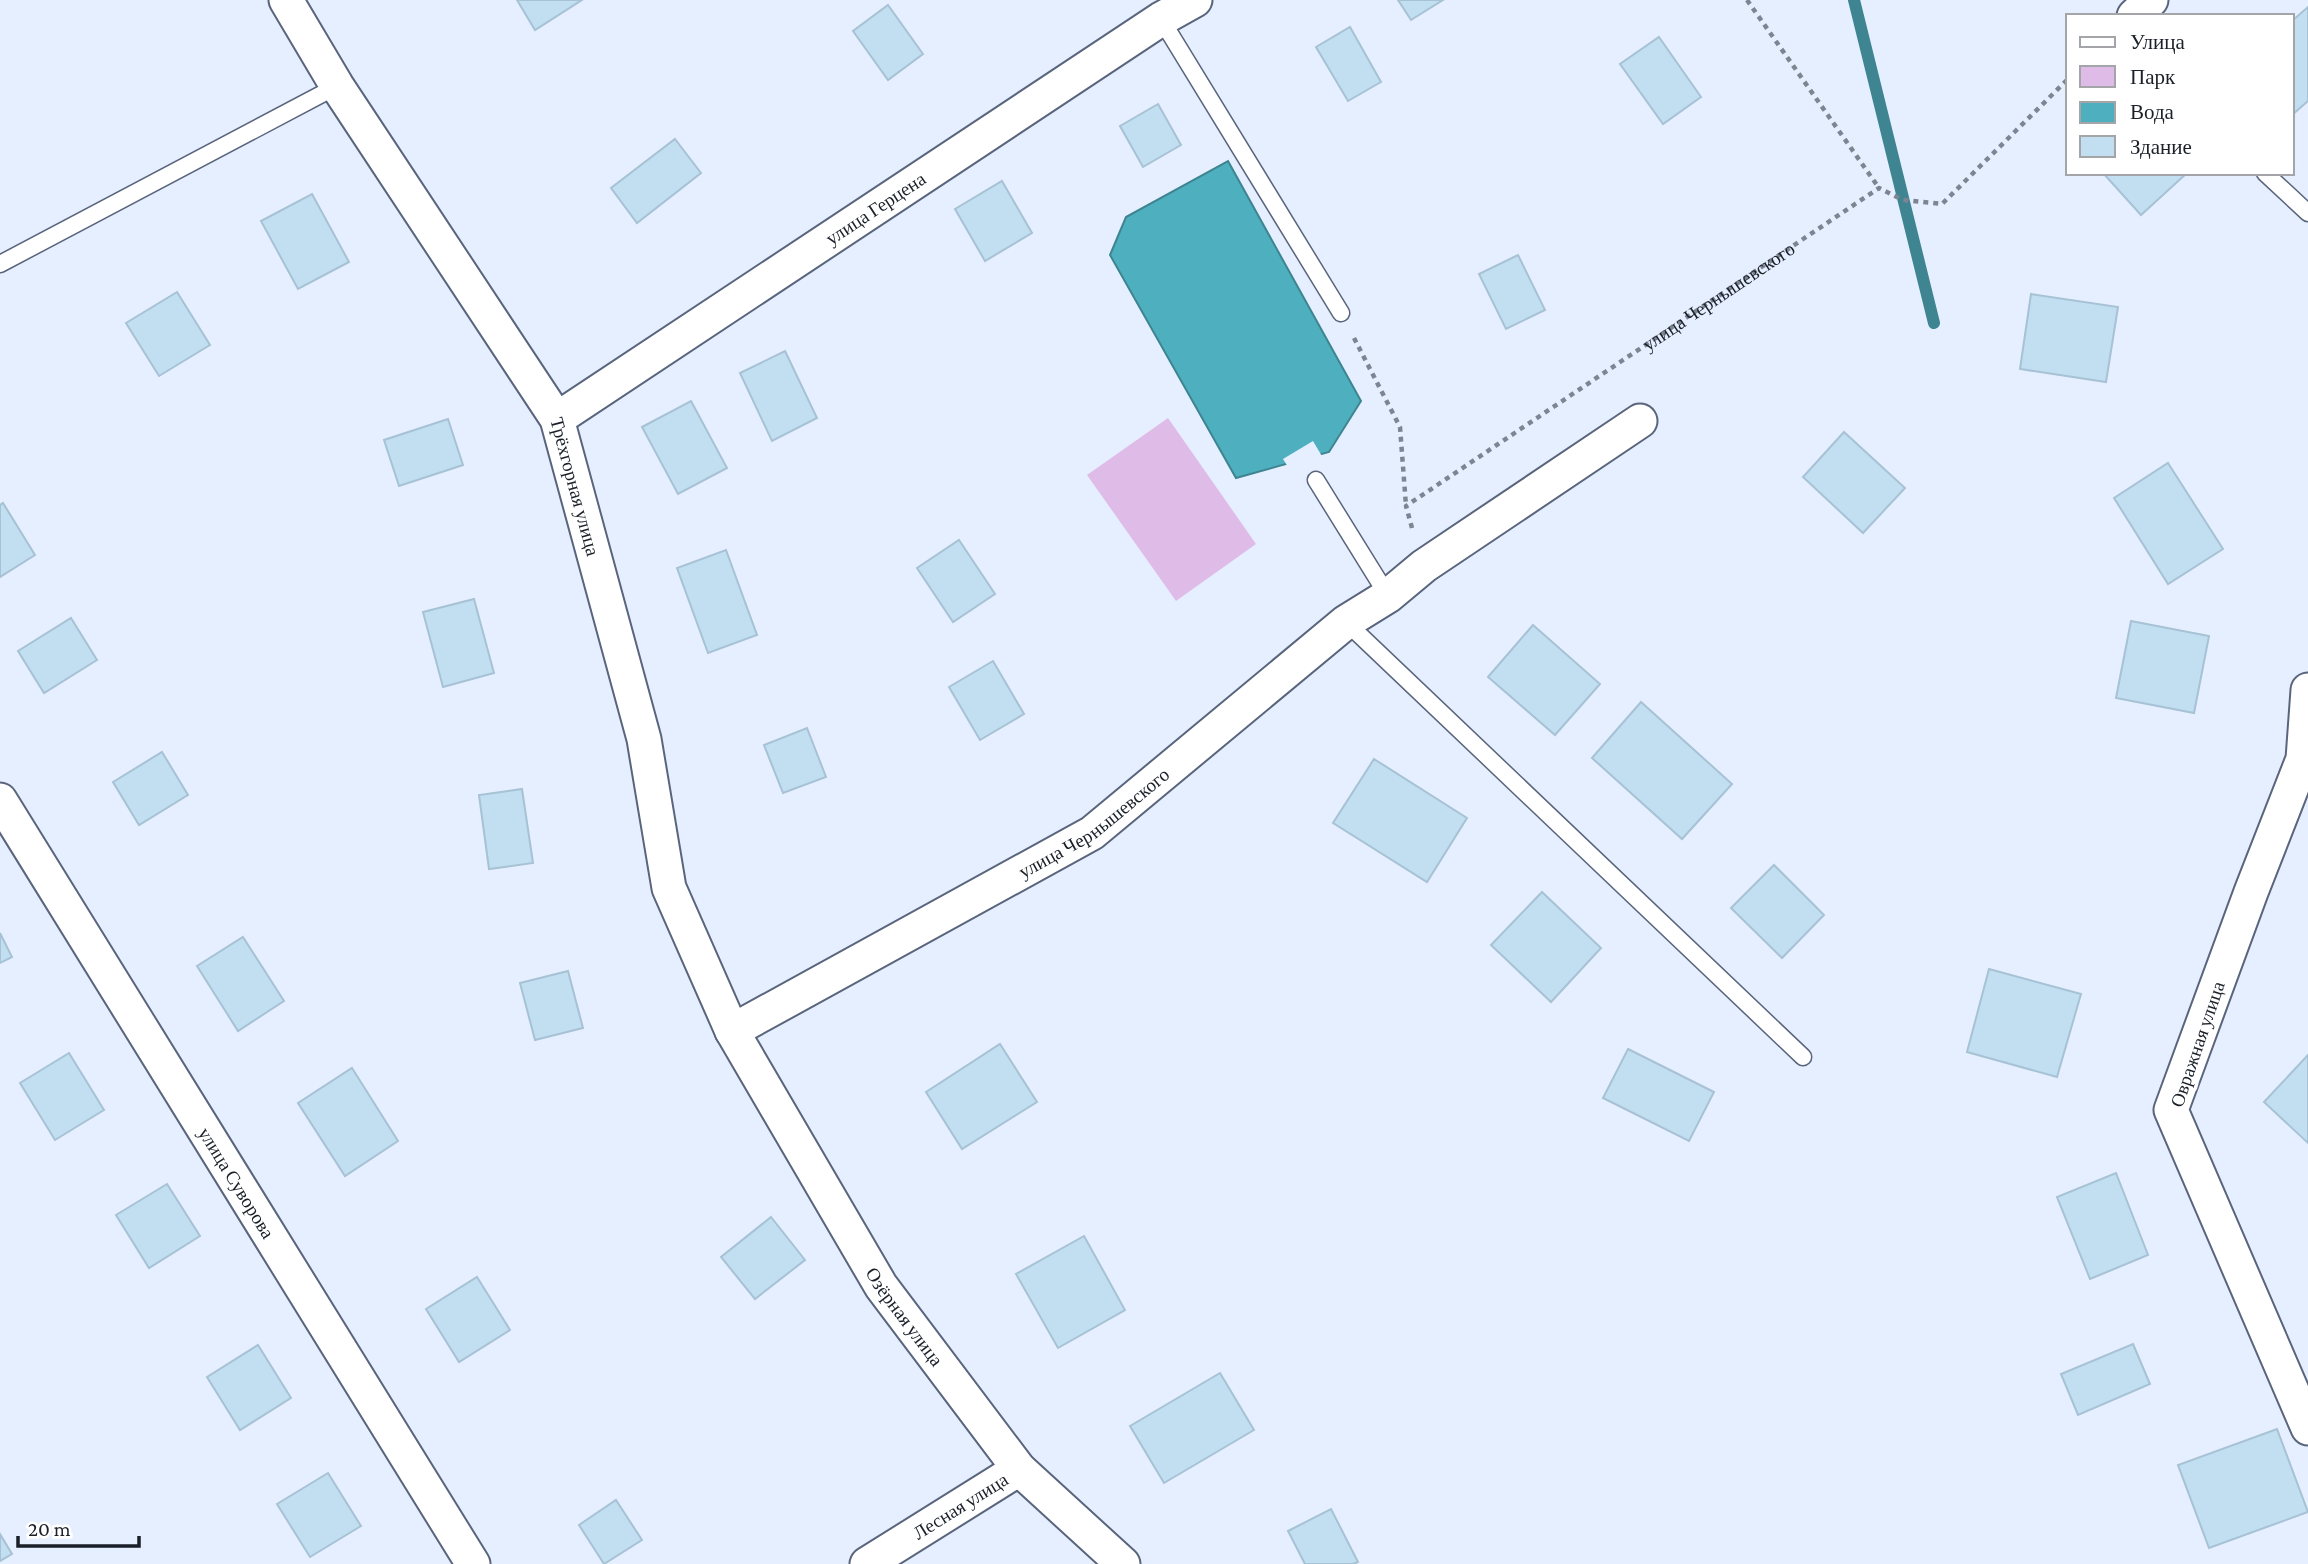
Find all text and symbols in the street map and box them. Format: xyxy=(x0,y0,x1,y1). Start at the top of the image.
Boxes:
legend xyxy=(2066,14,2294,175)
text: Улица xyxy=(2130,30,2185,54)
text: Парк xyxy=(2130,65,2176,89)
text: Вода xyxy=(2130,100,2175,124)
text: Здание xyxy=(2130,135,2192,159)
street label: улица Герцена xyxy=(822,168,930,249)
street label: улица Чернышевского xyxy=(1638,238,1799,355)
street label: Трёхгорная улица xyxy=(546,415,604,559)
street label: улица Чернышевского xyxy=(1015,764,1173,882)
street label: Овражная улица xyxy=(2166,978,2229,1110)
street label: улица Суворова xyxy=(194,1123,279,1243)
street label: Озёрная улица xyxy=(861,1264,948,1371)
street label: Лесная улица xyxy=(909,1468,1012,1544)
scale bar xyxy=(18,1504,138,1548)
text: 20 m xyxy=(28,1517,71,1541)

